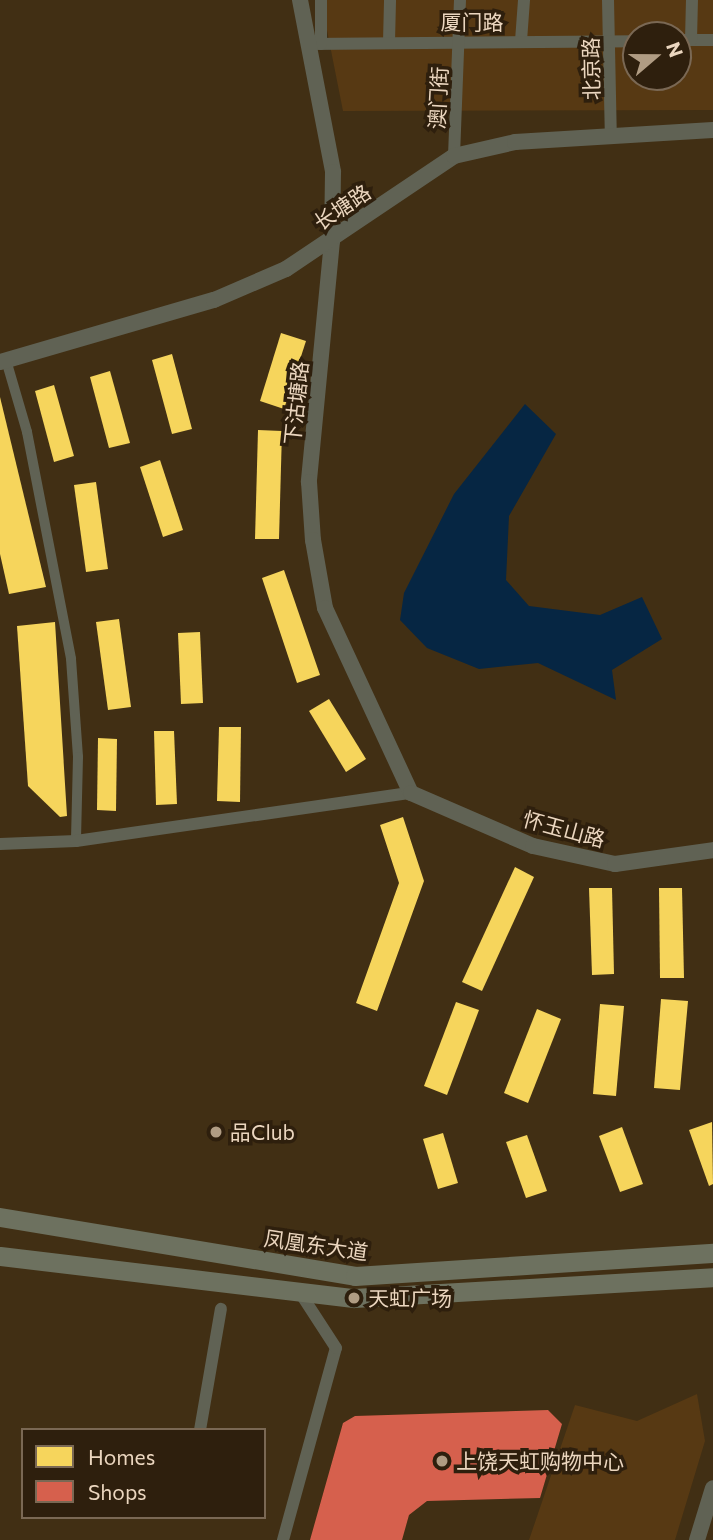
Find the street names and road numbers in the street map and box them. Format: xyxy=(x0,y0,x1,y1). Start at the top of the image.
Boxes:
street label: 厦门路 xyxy=(441,9,503,35)
street label: 北京路 xyxy=(578,37,604,101)
street label: 澳门街 xyxy=(424,66,452,130)
street label: 长塘路 xyxy=(309,179,375,235)
street label: 下沽塘路 xyxy=(279,360,313,446)
street label: 怀玉山路 xyxy=(520,806,608,852)
street label: 凤凰东大道 xyxy=(262,1225,370,1265)

